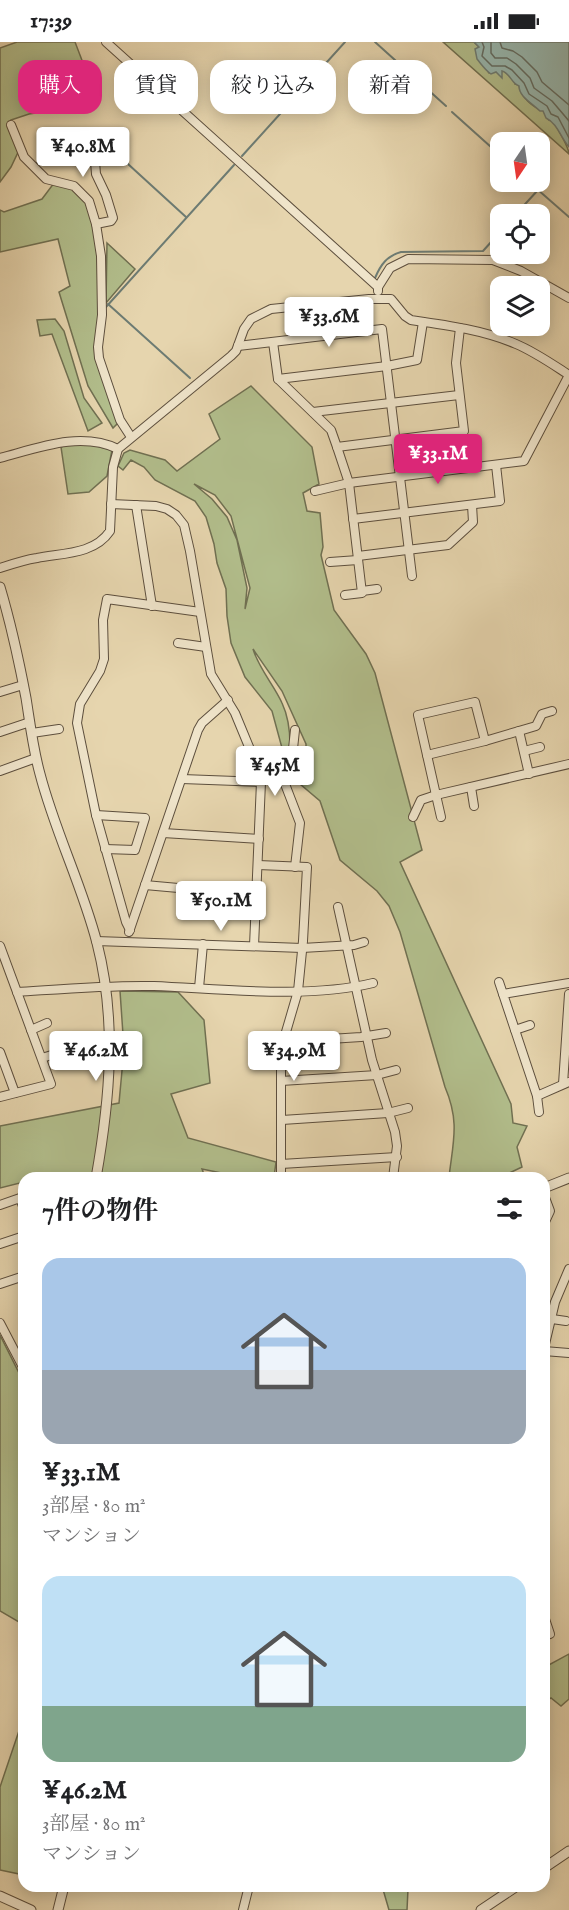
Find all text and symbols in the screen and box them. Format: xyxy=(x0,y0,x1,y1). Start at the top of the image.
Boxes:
text: 17:39 xyxy=(30,7,72,35)
chip: 購入 xyxy=(18,60,102,114)
chip: 賃貸 xyxy=(114,60,198,114)
chip: 絞り込み xyxy=(210,60,336,114)
chip: 新着 xyxy=(348,60,432,114)
pin: ¥40.8M xyxy=(34,127,132,178)
north arrow xyxy=(490,132,550,192)
map controls xyxy=(490,132,550,336)
text: ¥40.8M xyxy=(50,134,116,159)
button: locate xyxy=(490,204,550,264)
button: layers xyxy=(490,276,550,336)
pin: ¥33.6M xyxy=(280,297,378,348)
text: ¥33.6M xyxy=(298,304,360,329)
pin: ¥33.1M xyxy=(389,434,487,485)
text: ¥33.1M xyxy=(408,441,468,466)
pin: ¥45M xyxy=(239,746,311,797)
text: ¥45M xyxy=(250,753,300,778)
pin: ¥50.1M xyxy=(172,881,270,932)
text: ¥50.1M xyxy=(190,888,252,913)
pin: ¥46.2M xyxy=(47,1031,145,1082)
pin: ¥34.9M xyxy=(245,1031,343,1082)
text: ¥46.2M xyxy=(63,1038,129,1063)
text: ¥34.9M xyxy=(262,1038,326,1063)
icon: filters xyxy=(493,1192,526,1225)
text: 7件の物件 xyxy=(42,1195,158,1228)
icon: home xyxy=(230,1297,338,1405)
text: ¥33.1M xyxy=(42,1456,120,1489)
text: 3部屋 · 80 m² xyxy=(42,1494,146,1519)
text: マンション xyxy=(42,1524,141,1549)
icon: home xyxy=(230,1615,338,1723)
text: ¥46.2M xyxy=(42,1774,127,1807)
text: 3部屋 · 80 m² xyxy=(42,1812,146,1837)
text: マンション xyxy=(42,1842,141,1867)

